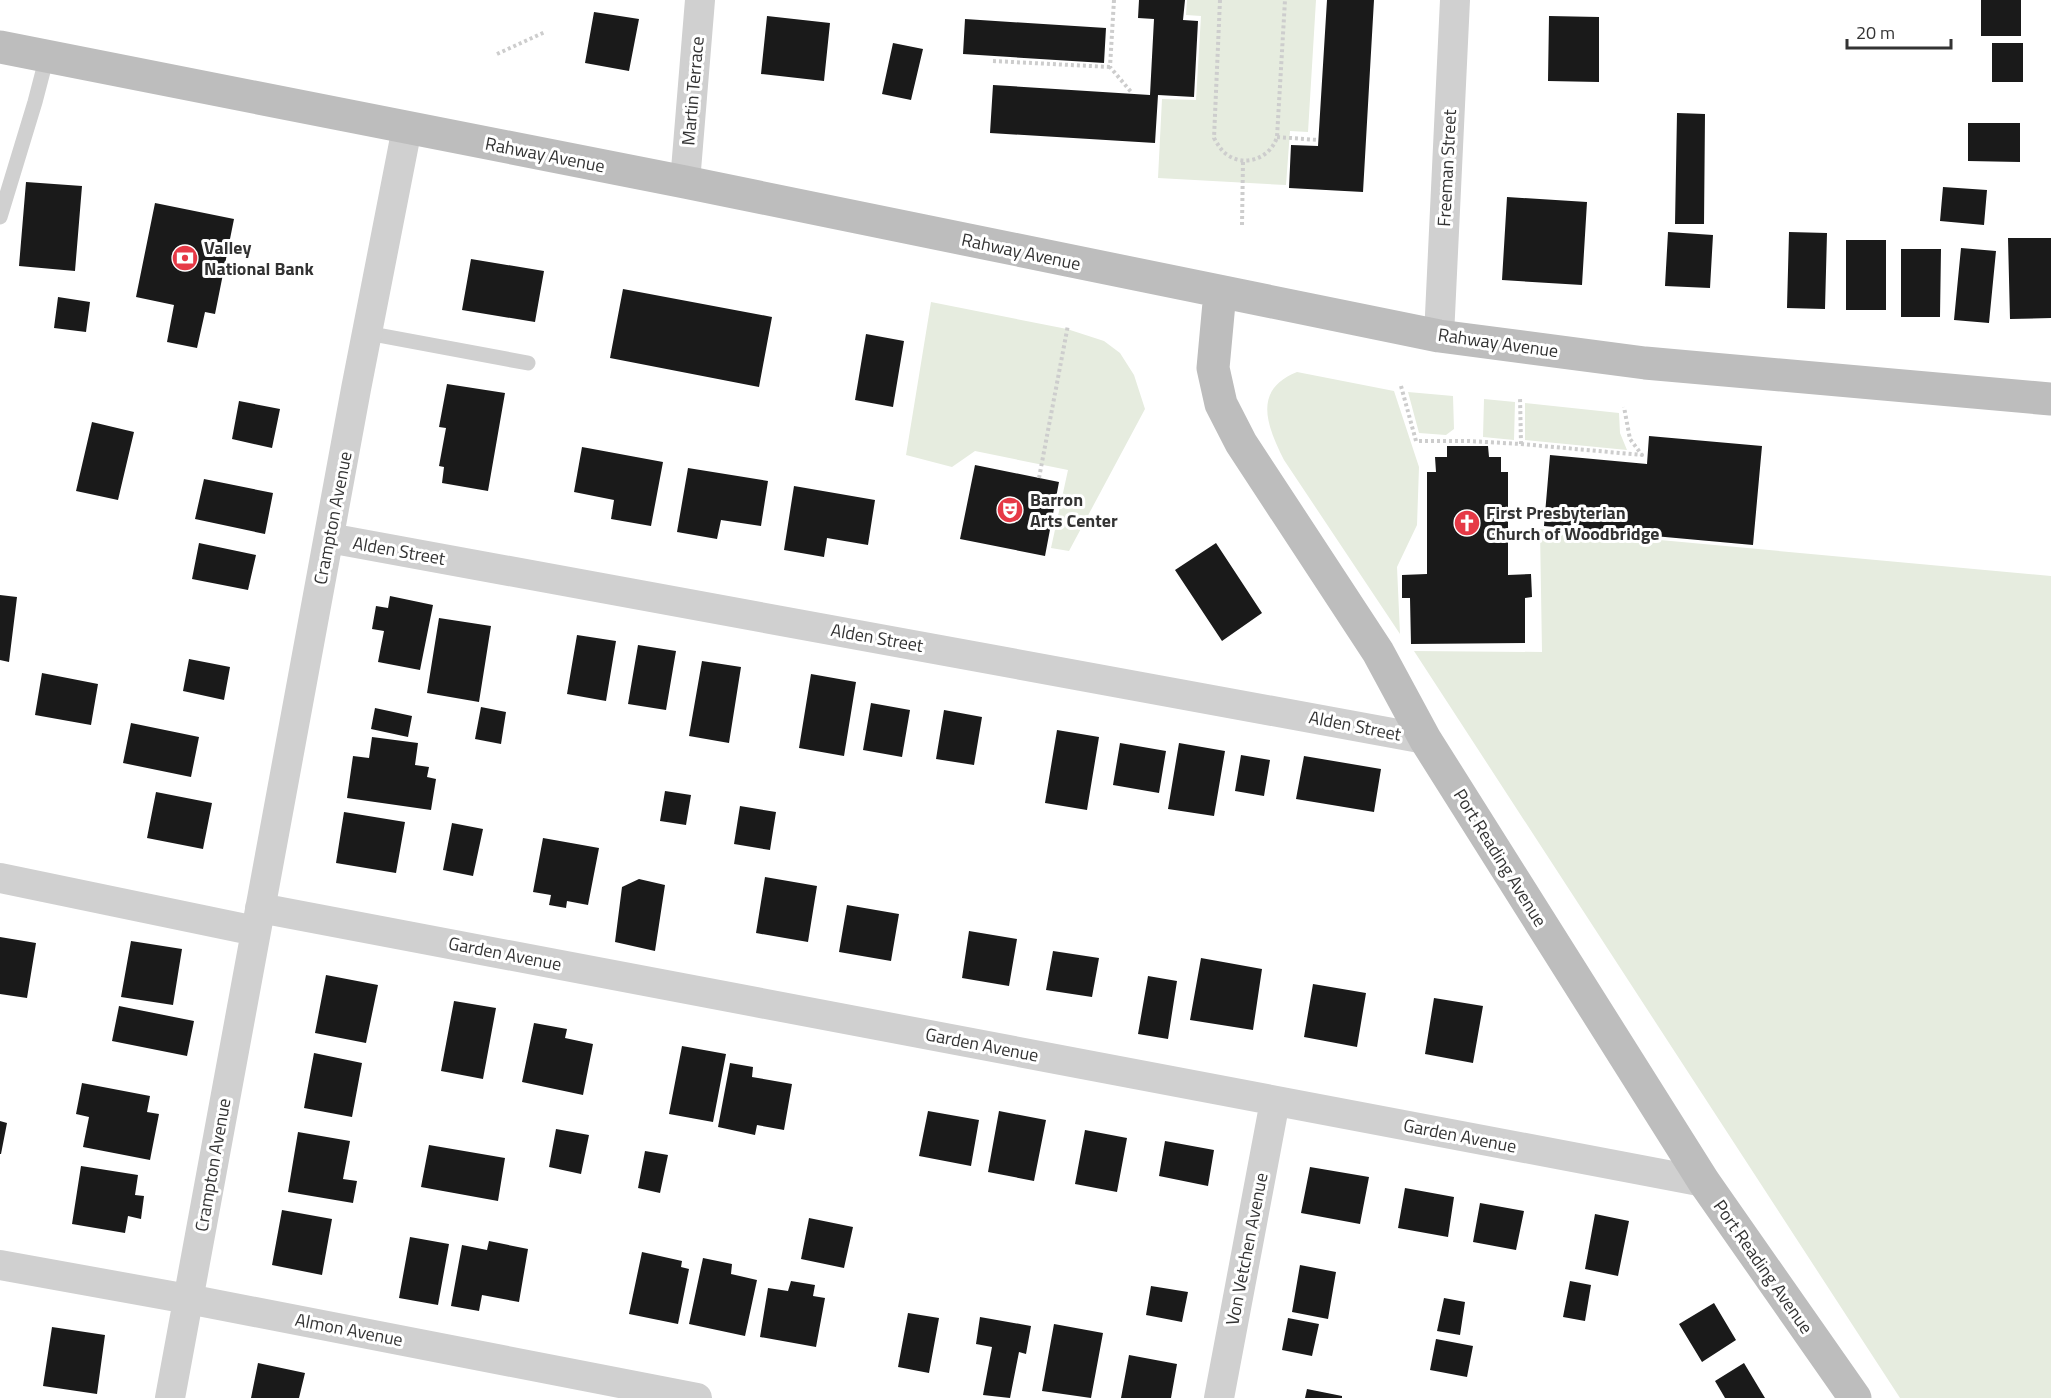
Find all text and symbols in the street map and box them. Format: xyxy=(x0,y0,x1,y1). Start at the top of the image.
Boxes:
scale bar xyxy=(1847,12,1950,50)
text: 20 m xyxy=(1856,19,1895,46)
street label: Martin Terrace xyxy=(674,35,711,147)
street label: Freeman Street xyxy=(1430,108,1463,227)
street label: Rahway Avenue xyxy=(483,130,607,179)
street label: Rahway Avenue xyxy=(959,226,1083,277)
place label: Valley National Bank xyxy=(204,234,315,282)
bank icon: Valley National Bank xyxy=(170,243,200,273)
street label: Rahway Avenue xyxy=(1436,321,1560,364)
street label: Crampton Avenue xyxy=(306,449,359,587)
place label: Barron Arts Center xyxy=(1030,486,1118,534)
theatre icon: Barron Arts Center xyxy=(995,495,1025,525)
place label: First Presbyterian Church of Woodbridge xyxy=(1486,499,1660,547)
church icon: First Presbyterian Church of Woodbridge xyxy=(1452,508,1482,538)
street label: Alden Street xyxy=(351,529,448,572)
street label: Alden Street xyxy=(829,616,926,659)
street label: Alden Street xyxy=(1307,703,1404,748)
street label: Port Reading Avenue xyxy=(1447,783,1554,932)
street label: Garden Avenue xyxy=(446,929,564,978)
street label: Garden Avenue xyxy=(923,1020,1041,1069)
street label: Crampton Avenue xyxy=(187,1096,238,1234)
street label: Garden Avenue xyxy=(1401,1111,1519,1160)
street label: Von Vetchen Avenue xyxy=(1218,1170,1275,1327)
street label: Port Reading Avenue xyxy=(1707,1194,1820,1339)
street label: Almon Avenue xyxy=(293,1306,405,1353)

